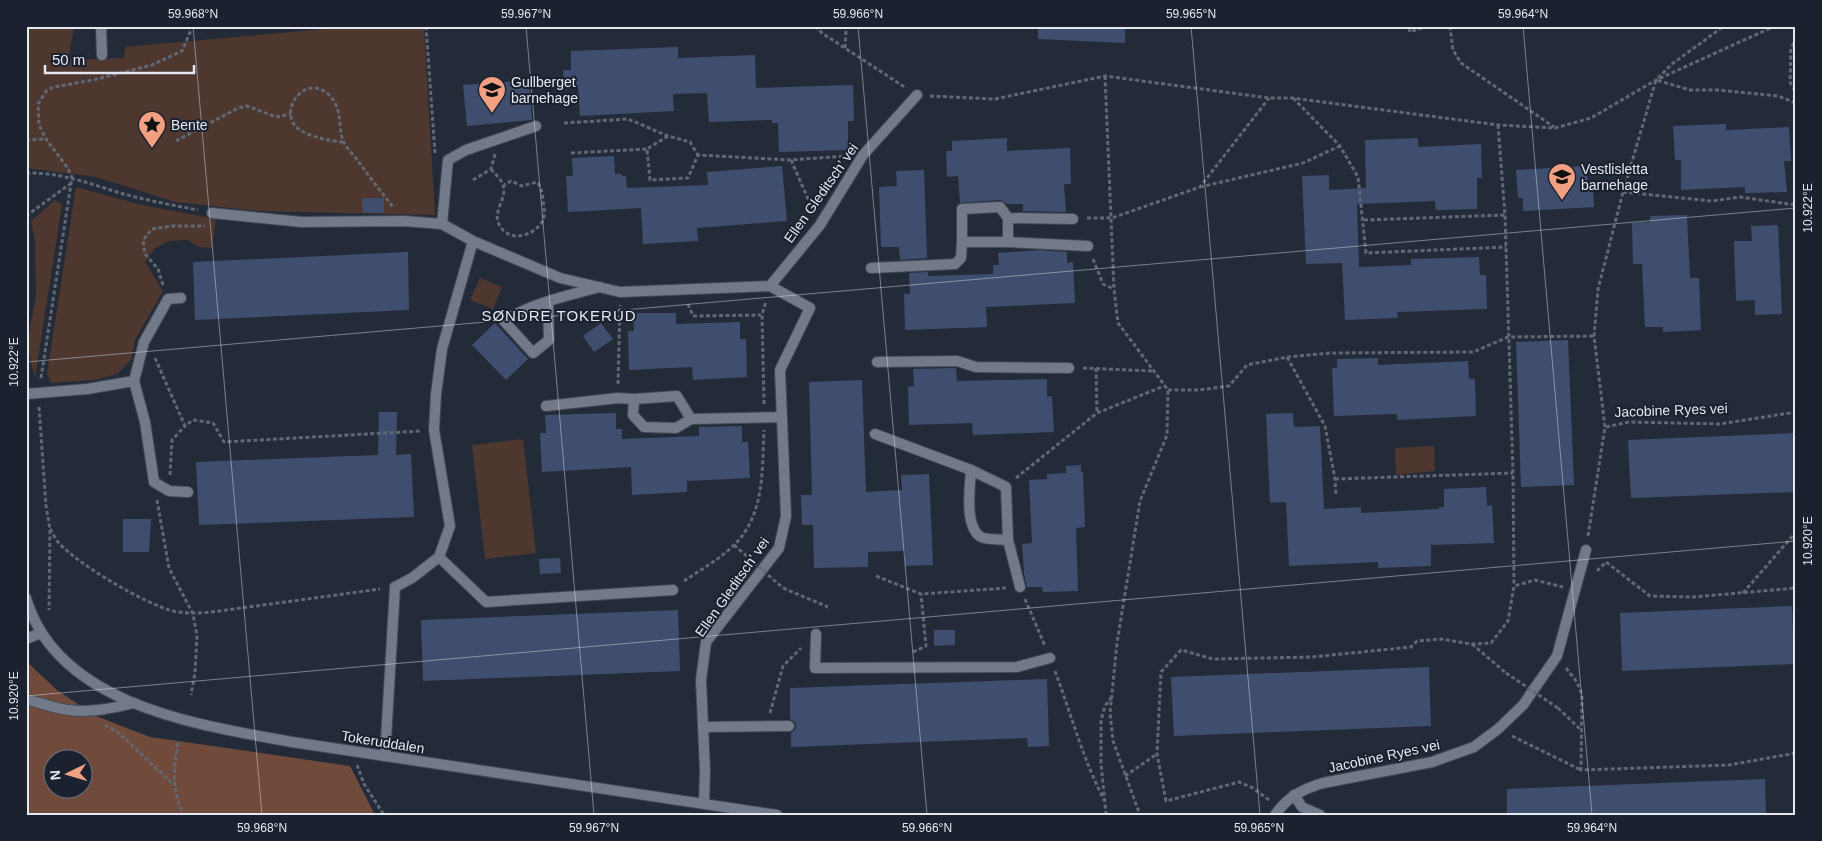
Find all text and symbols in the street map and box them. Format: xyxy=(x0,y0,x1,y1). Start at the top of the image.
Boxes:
text: 59.968°N xyxy=(168,7,218,21)
text: 59.967°N xyxy=(501,7,551,21)
text: 59.966°N xyxy=(833,7,883,21)
text: 59.965°N xyxy=(1166,7,1216,21)
text: 59.964°N xyxy=(1498,7,1548,21)
scale bar xyxy=(45,42,194,74)
text: 50 m xyxy=(52,51,85,68)
place label: Gullberget barnehage xyxy=(511,74,578,106)
school or university icon: Gullberget barnehage xyxy=(477,75,507,114)
place icon: Bente xyxy=(137,110,167,149)
place label: Bente xyxy=(171,117,208,133)
street label: Ellen Gleditsch’ vei xyxy=(781,140,861,246)
place label: Vestlisletta barnehage xyxy=(1581,161,1648,193)
school or university icon: Vestlisletta barnehage xyxy=(1547,162,1577,201)
text: 10.922°E xyxy=(1801,183,1815,233)
district label: SØNDRE TOKERUD xyxy=(481,307,637,324)
text: 10.922°E xyxy=(7,337,21,387)
street label: Jacobine Ryes vei xyxy=(1614,400,1728,420)
text: 10.920°E xyxy=(1801,516,1815,566)
street label: Ellen Gleditsch’ vei xyxy=(692,534,772,640)
text: 10.920°E xyxy=(7,671,21,721)
street label: Tokeruddalen xyxy=(340,728,426,756)
street label: Jacobine Ryes vei xyxy=(1327,736,1441,776)
north arrow xyxy=(42,748,92,798)
text: N xyxy=(47,769,63,781)
text: 59.968°N xyxy=(237,821,287,835)
text: 59.967°N xyxy=(569,821,619,835)
text: 59.966°N xyxy=(902,821,952,835)
text: 59.965°N xyxy=(1234,821,1284,835)
text: 59.964°N xyxy=(1567,821,1617,835)

